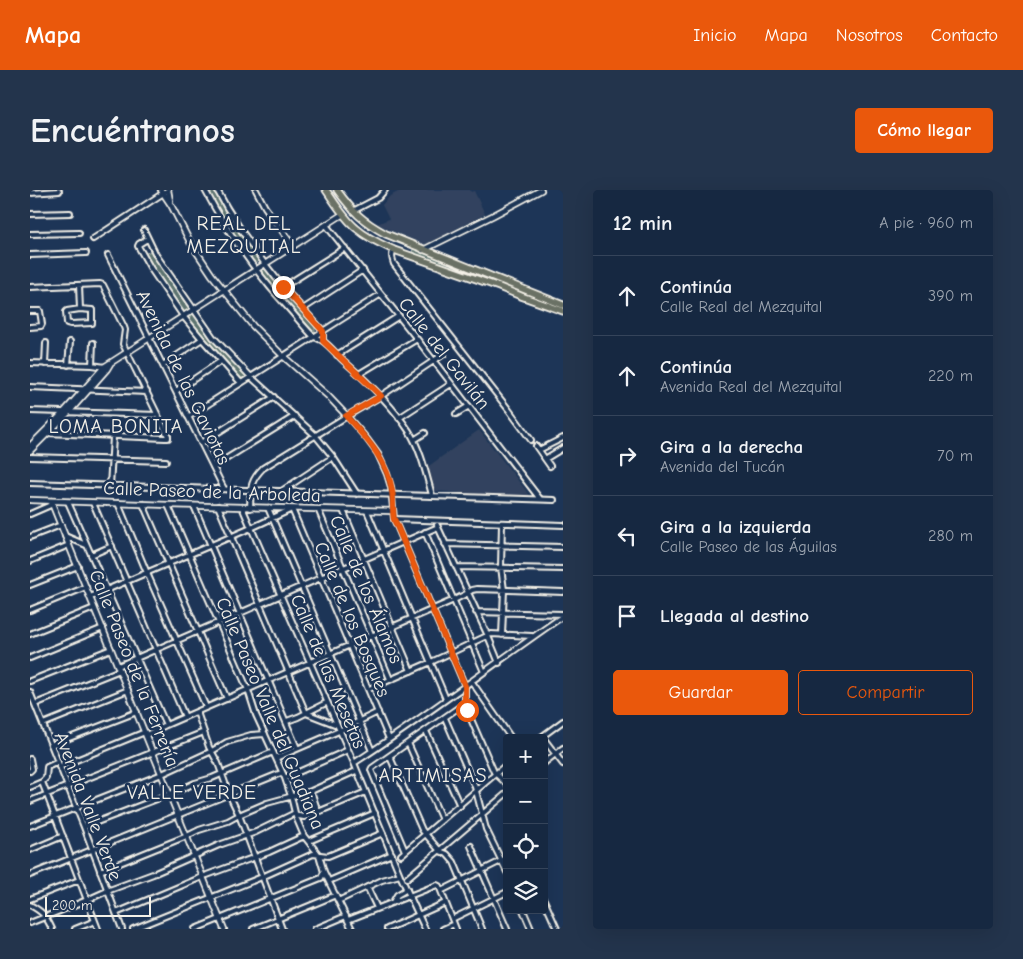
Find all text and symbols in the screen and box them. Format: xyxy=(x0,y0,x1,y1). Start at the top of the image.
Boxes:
text: Mapa xyxy=(25,21,81,49)
text: Inicio xyxy=(693,25,737,46)
text: Mapa xyxy=(765,25,808,46)
text: Nosotros xyxy=(836,25,903,46)
text: Contacto xyxy=(931,25,998,46)
button: Cómo llegar xyxy=(855,108,993,153)
text: Encuéntranos xyxy=(30,110,235,151)
text: 12 min xyxy=(613,211,672,235)
district label: REAL DEL MEZQUITAL xyxy=(187,212,302,258)
text: A pie · 960 m xyxy=(879,214,973,232)
route end xyxy=(272,276,295,299)
text: Continúa xyxy=(660,276,732,298)
icon: ahead xyxy=(613,282,641,310)
street label: Avenida de las Gaviotas xyxy=(131,287,235,468)
text: 390 m xyxy=(928,287,973,305)
street label: Calle del Gavilán xyxy=(394,293,495,414)
text: Calle Real del Mezquital xyxy=(660,298,822,316)
text: Continúa xyxy=(660,356,732,378)
icon: ahead xyxy=(613,362,641,390)
text: 220 m xyxy=(928,367,973,385)
text: Avenida Real del Mezquital xyxy=(660,378,842,396)
district label: LOMA BONITA xyxy=(49,415,183,438)
text: Gira a la derecha xyxy=(660,436,803,458)
icon: right xyxy=(613,442,641,470)
text: 70 m xyxy=(937,447,973,465)
text: Avenida del Tucán xyxy=(660,458,785,476)
street label: Calle Paseo de la Arboleda xyxy=(103,477,321,507)
street label: Calle de los Álamos xyxy=(325,512,407,667)
text: Gira a la izquierda xyxy=(660,516,811,538)
icon: left xyxy=(613,522,641,550)
text: 280 m xyxy=(928,527,973,545)
text: Calle Paseo de las Águilas xyxy=(660,538,837,556)
street label: Calle de los Bosques xyxy=(309,539,395,700)
street label: Calle Paseo de la Ferrería xyxy=(84,567,184,770)
street label: Calle de las Mesetas xyxy=(286,591,371,752)
street label: Calle Paseo Valle del Guadiana xyxy=(211,594,329,833)
icon: arrive xyxy=(613,602,641,630)
text: Llegada al destino xyxy=(660,605,809,627)
button: Guardar xyxy=(613,670,788,715)
button: Compartir xyxy=(798,670,973,715)
route start xyxy=(456,699,479,722)
street label: Avenida Valle Verde xyxy=(50,729,127,884)
map controls xyxy=(503,734,548,914)
button: + xyxy=(503,734,548,779)
district label: ARTIMISAS xyxy=(378,764,488,787)
button: − xyxy=(503,779,548,824)
district label: VALLE VERDE xyxy=(127,781,257,804)
button: locate xyxy=(503,824,548,869)
button: layers xyxy=(503,869,548,914)
scale bar xyxy=(45,894,151,917)
text: 200 m xyxy=(52,897,93,914)

